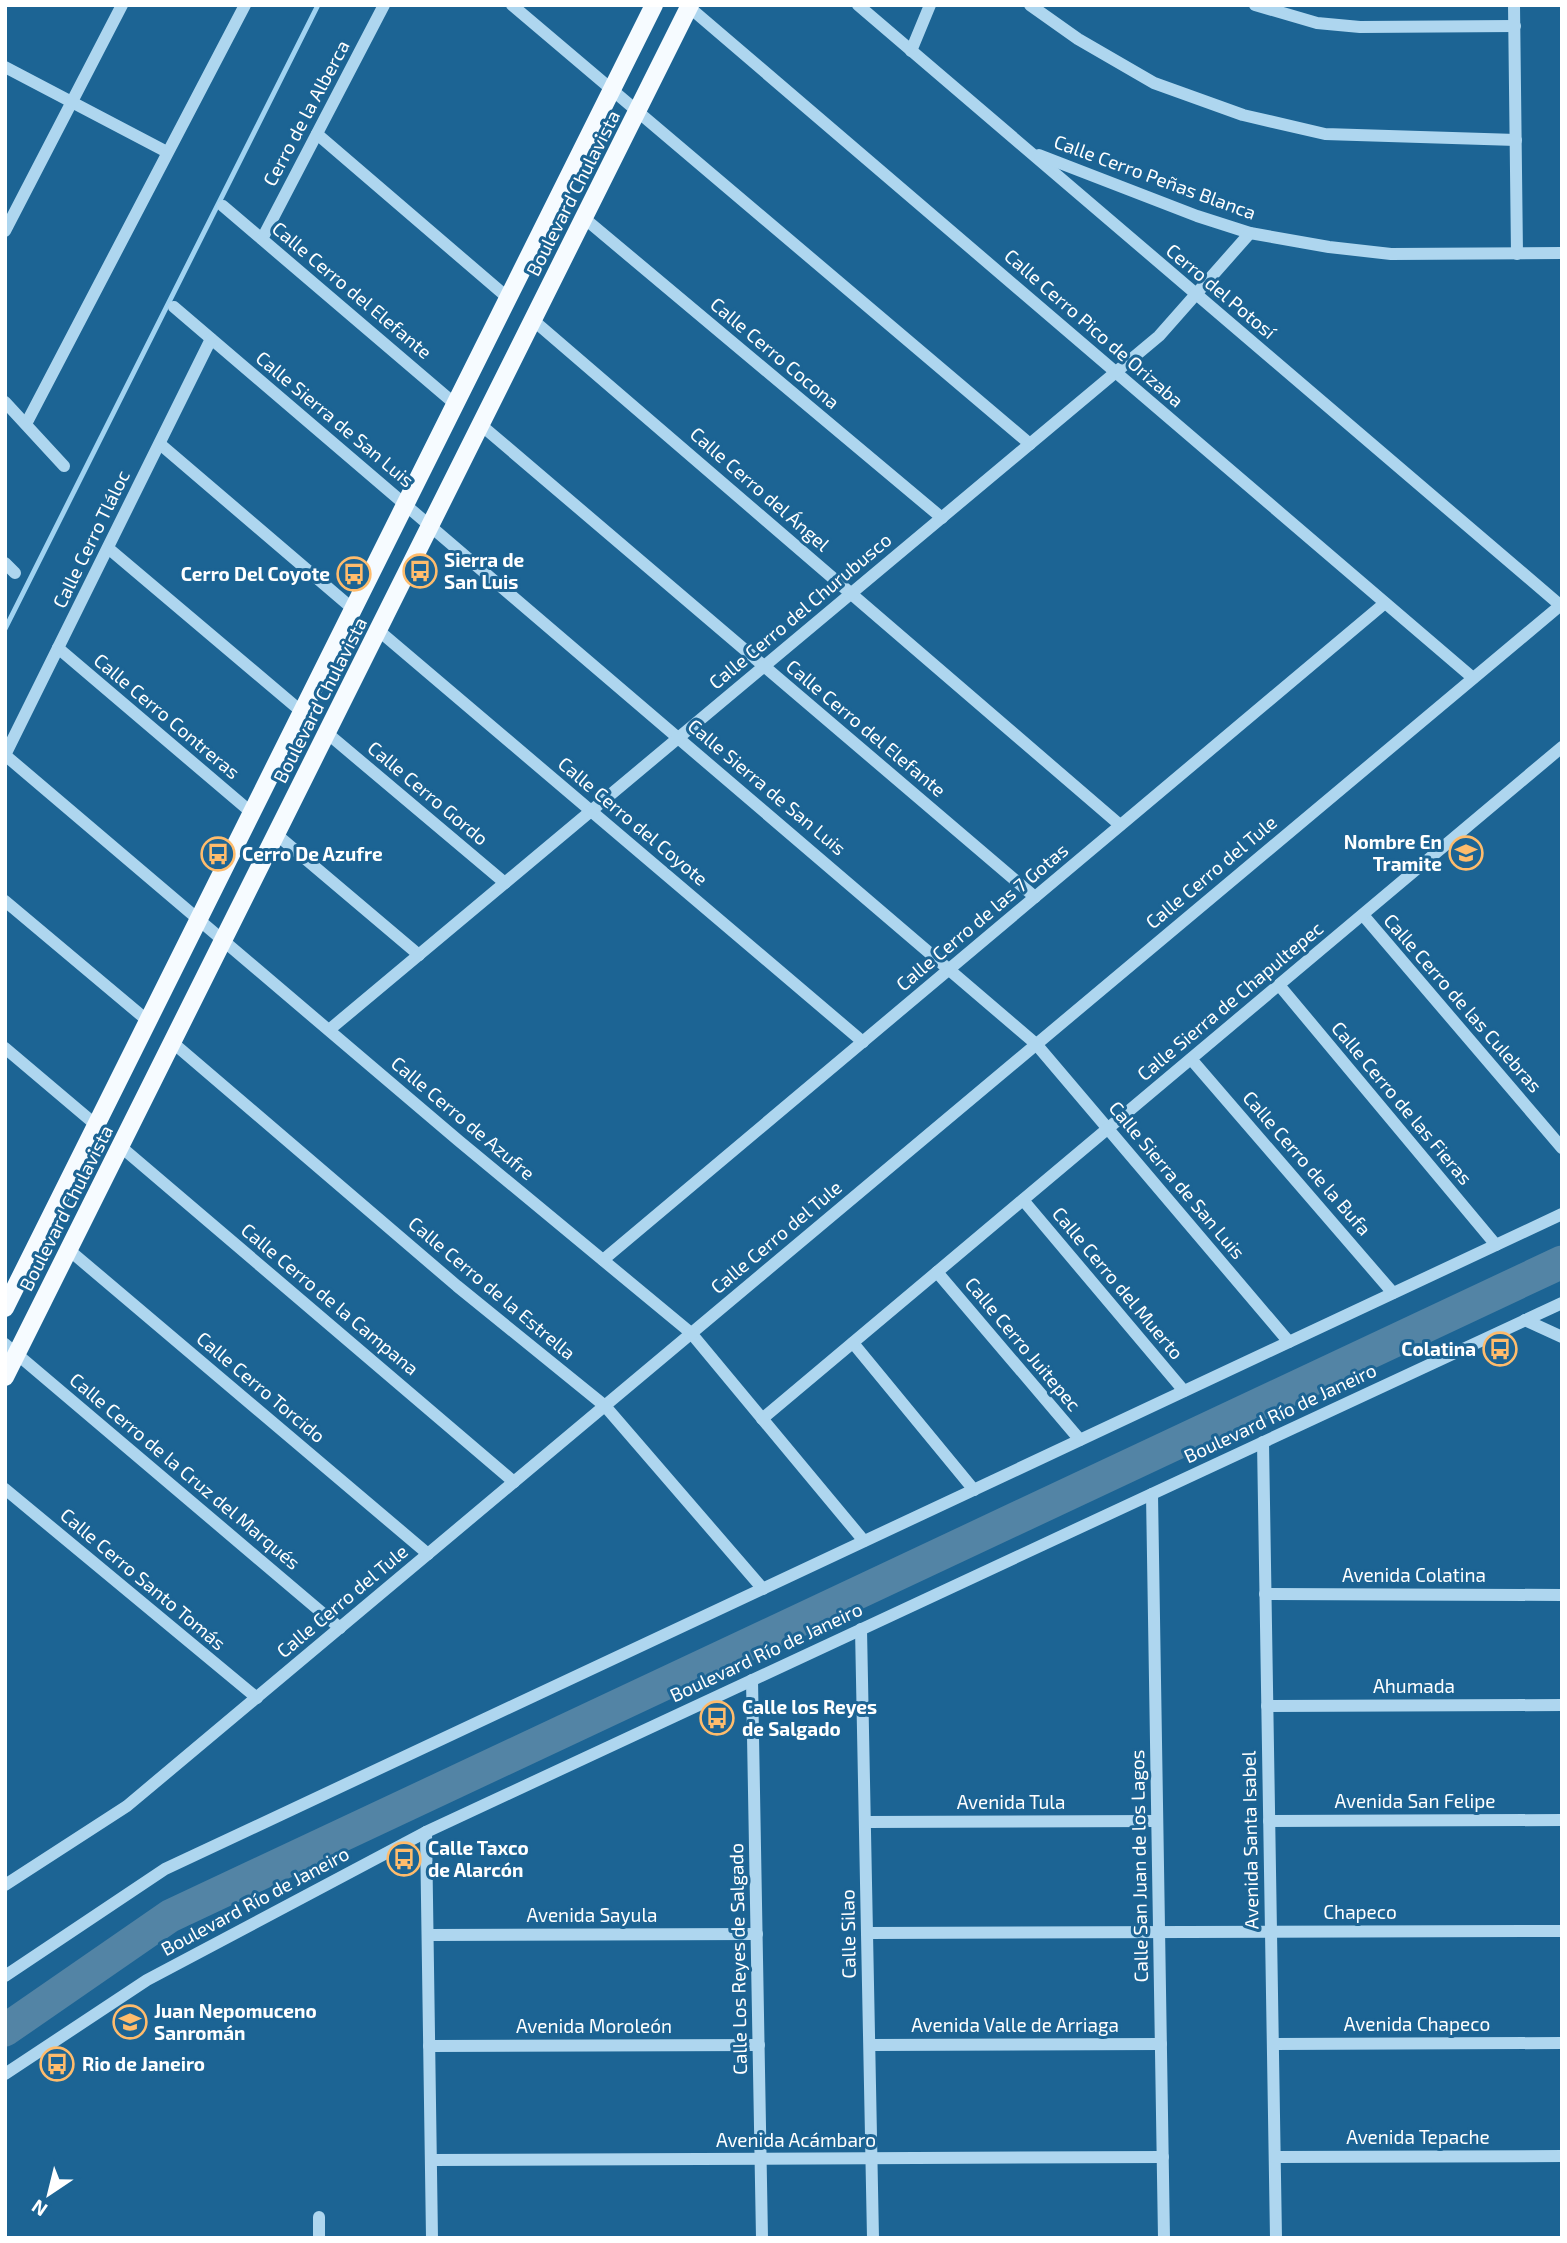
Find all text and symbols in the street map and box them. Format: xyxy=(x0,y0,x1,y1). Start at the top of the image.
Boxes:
street label: Cerro de la Alberca xyxy=(257,36,354,190)
street label: Boulevard Chulavista xyxy=(521,106,624,280)
street label: Calle Cerro Peñas Blanca xyxy=(1051,129,1259,224)
street label: Calle Cerro del Elefante xyxy=(268,216,437,363)
street label: Cerro del Potosí xyxy=(1162,238,1282,344)
street label: Calle Cerro Pico de Orizaba xyxy=(1000,244,1189,412)
street label: Calle Cerro Cocona xyxy=(706,292,844,413)
street label: Calle Sierra de San Luis xyxy=(252,346,419,491)
street label: Calle Cerro del Ángel xyxy=(686,422,835,556)
street label: Calle Cerro Tláloc xyxy=(47,466,134,611)
street label: Calle Cerro del Churubusco xyxy=(704,528,896,694)
place label: Sierra de San Luis xyxy=(444,548,525,593)
bus stop icon: Sierra de San Luis xyxy=(401,552,439,590)
bus stop icon: Cerro Del Coyote xyxy=(335,555,373,593)
place label: Cerro Del Coyote xyxy=(181,562,330,586)
street label: Boulevard Chulavista xyxy=(268,613,371,787)
street label: Calle Cerro Contreras xyxy=(90,648,245,783)
street label: Calle Cerro del Elefante xyxy=(782,654,951,801)
street label: Calle Sierra de San Luis xyxy=(684,714,851,859)
street label: Calle Cerro Gordo xyxy=(364,736,493,850)
street label: Calle Cerro del Coyote xyxy=(554,751,713,890)
street label: Calle Cerro del Tule xyxy=(1140,810,1281,933)
place label: Nombre En Tramite xyxy=(1344,830,1442,875)
school or university icon: Nombre En Tramite xyxy=(1447,834,1485,872)
bus stop icon: Cerro De Azufre xyxy=(199,835,237,873)
street label: Calle Cerro de las 7 Gotas xyxy=(891,838,1072,995)
place label: Cerro De Azufre xyxy=(242,842,383,865)
street label: Calle Cerro de las Culebras xyxy=(1379,909,1547,1097)
street label: Calle Sierra de Chapultepec xyxy=(1132,916,1327,1085)
street label: Calle Cerro de las Fieras xyxy=(1327,1016,1477,1189)
street label: Calle Cerro de Azufre xyxy=(387,1051,540,1184)
street label: Calle Cerro de la Bufa xyxy=(1238,1086,1376,1240)
street label: Calle Sierra de San Luis xyxy=(1105,1096,1250,1263)
street label: Boulevard Chulavista xyxy=(14,1121,117,1295)
street label: Calle Cerro del Tule xyxy=(705,1175,846,1298)
street label: Calle Cerro del Muerto xyxy=(1048,1202,1189,1364)
street label: Calle Cerro de la Estrella xyxy=(404,1211,580,1364)
street label: Calle Cerro de la Campana xyxy=(237,1218,424,1380)
street label: Calle Cerro Juitepec xyxy=(961,1272,1086,1415)
street label: Calle Cerro Torcido xyxy=(193,1326,330,1447)
bus stop icon: Colatina xyxy=(1481,1330,1519,1368)
place label: Colatina xyxy=(1401,1337,1476,1360)
street label: Boulevard Río de Janeiro xyxy=(1180,1358,1380,1467)
street label: Calle Cerro de la Cruz del Marqués xyxy=(66,1368,305,1574)
street label: Calle Cerro Santo Tomás xyxy=(56,1503,231,1654)
street label: Calle Cerro del Tule xyxy=(271,1539,412,1662)
street label: Avenida Colatina xyxy=(1342,1563,1486,1586)
street label: Boulevard Río de Janeiro xyxy=(666,1597,866,1706)
street label: Ahumada xyxy=(1373,1674,1455,1697)
place label: Calle los Reyes de Salgado xyxy=(742,1695,877,1740)
bus stop icon: Calle los Reyes de Salgado xyxy=(698,1699,736,1737)
street label: Calle San Juan de los Lagos xyxy=(1125,1749,1152,1983)
street label: Avenida Santa Isabel xyxy=(1236,1750,1263,1930)
street label: Avenida San Felipe xyxy=(1335,1789,1496,1812)
street label: Avenida Tula xyxy=(957,1790,1065,1813)
place label: Calle Taxco de Alarcón xyxy=(428,1836,529,1881)
bus stop icon: Calle Taxco de Alarcón xyxy=(385,1840,423,1878)
street label: Boulevard Río de Janeiro xyxy=(157,1841,353,1960)
street label: Calle Los Reyes de Salgado xyxy=(724,1843,751,2075)
street label: Calle Silao xyxy=(835,1889,860,1979)
street label: Chapeco xyxy=(1323,1900,1397,1923)
street label: Avenida Sayula xyxy=(527,1903,657,1926)
place label: Juan Nepomuceno Sanromán xyxy=(154,1999,317,2044)
school or university icon: Juan Nepomuceno Sanromán xyxy=(111,2003,149,2041)
street label: Avenida Chapeco xyxy=(1344,2012,1490,2035)
street label: Avenida Valle de Arriaga xyxy=(911,2013,1119,2036)
street label: Avenida Moroleón xyxy=(516,2014,672,2037)
bus stop icon: Rio de Janeiro xyxy=(38,2045,76,2083)
place label: Rio de Janeiro xyxy=(82,2052,205,2075)
street label: Avenida Tepache xyxy=(1346,2125,1490,2148)
street label: Avenida Acámbaro xyxy=(716,2128,876,2151)
north arrow xyxy=(14,2159,84,2229)
text: N xyxy=(27,2195,51,2222)

